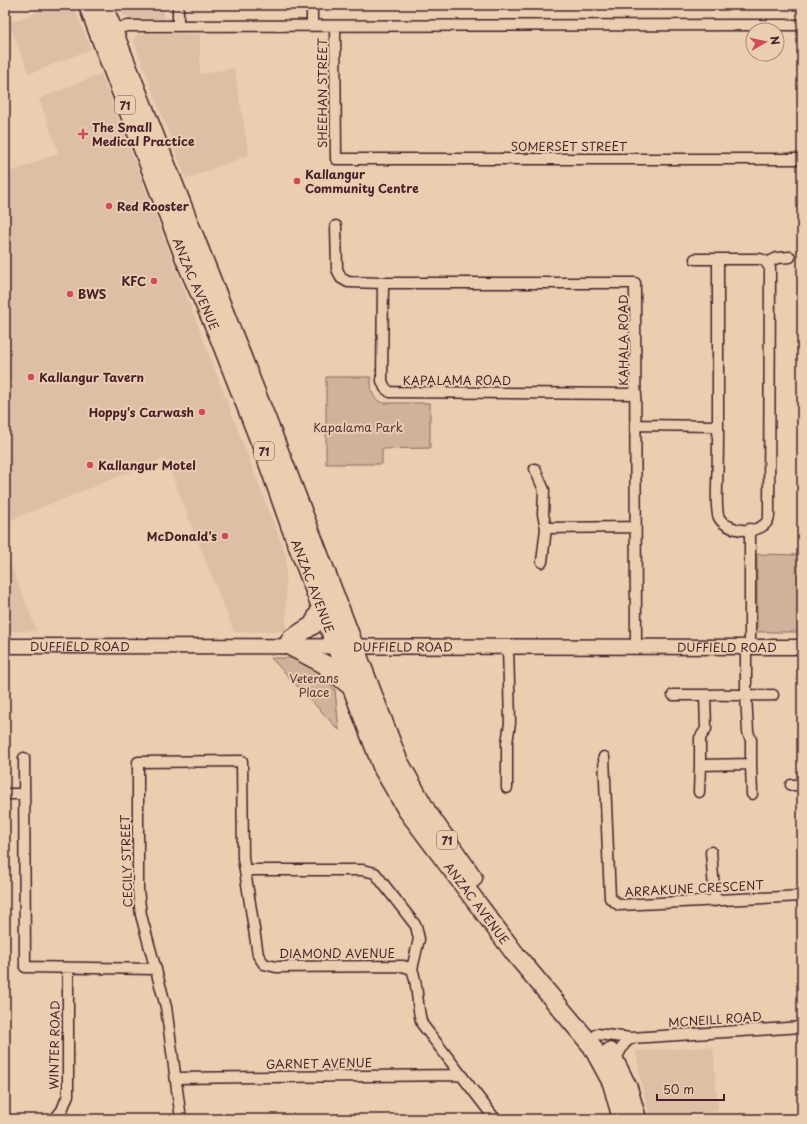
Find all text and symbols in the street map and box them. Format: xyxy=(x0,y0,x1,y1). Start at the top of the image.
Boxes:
north arrow xyxy=(745,22,785,62)
text: N xyxy=(766,35,784,46)
street label: SHEEHAN STREET xyxy=(313,37,331,148)
road number: 71 xyxy=(115,96,135,114)
place label: The Small Medical Practice xyxy=(92,118,195,150)
marker: The Small Medical Practice xyxy=(77,128,89,140)
street label: SOMERSET STREET xyxy=(511,137,628,155)
place label: Kallangur Community Centre xyxy=(305,165,419,197)
marker: Kallangur Community Centre xyxy=(292,176,302,186)
place label: Red Rooster xyxy=(117,197,190,215)
marker: Red Rooster xyxy=(104,201,114,211)
street label: ANZAC AVENUE xyxy=(169,235,224,333)
place label: KFC xyxy=(121,272,146,290)
marker: KFC xyxy=(149,276,159,286)
place label: BWS xyxy=(78,285,107,303)
marker: BWS xyxy=(65,289,75,299)
street label: KAHALA ROAD xyxy=(614,294,632,386)
place label: Kallangur Tavern xyxy=(39,368,144,386)
street label: KAPALAMA ROAD xyxy=(403,371,511,389)
marker: Kallangur Tavern xyxy=(26,372,36,382)
place label: Hoppy's Carwash xyxy=(89,403,194,421)
marker: Hoppy's Carwash xyxy=(197,407,207,417)
park label: Kapalama Park xyxy=(313,418,403,436)
road number: 71 xyxy=(254,442,274,460)
place label: Kallangur Motel xyxy=(98,456,196,474)
marker: Kallangur Motel xyxy=(85,460,95,470)
place label: McDonald's xyxy=(147,527,217,545)
marker: McDonald's xyxy=(220,531,230,541)
street label: ANZAC AVENUE xyxy=(287,536,339,635)
street label: DUFFIELD ROAD xyxy=(30,637,130,655)
street label: DUFFIELD ROAD xyxy=(353,637,453,656)
street label: DUFFIELD ROAD xyxy=(677,638,777,656)
park label: Veterans Place xyxy=(289,669,339,701)
street label: CECILY STREET xyxy=(115,814,137,908)
road number: 71 xyxy=(437,831,457,849)
street label: ANZAC AVENUE xyxy=(440,858,514,948)
street label: ARRAKUNE CRESCENT xyxy=(624,875,765,901)
street label: DIAMOND AVENUE xyxy=(279,944,395,962)
street label: WINTER ROAD xyxy=(44,1000,64,1090)
street label: MCNEILL ROAD xyxy=(668,1007,762,1031)
street label: GARNET AVENUE xyxy=(266,1053,372,1073)
scale bar xyxy=(657,1076,724,1102)
text: 50 m xyxy=(663,1080,694,1098)

